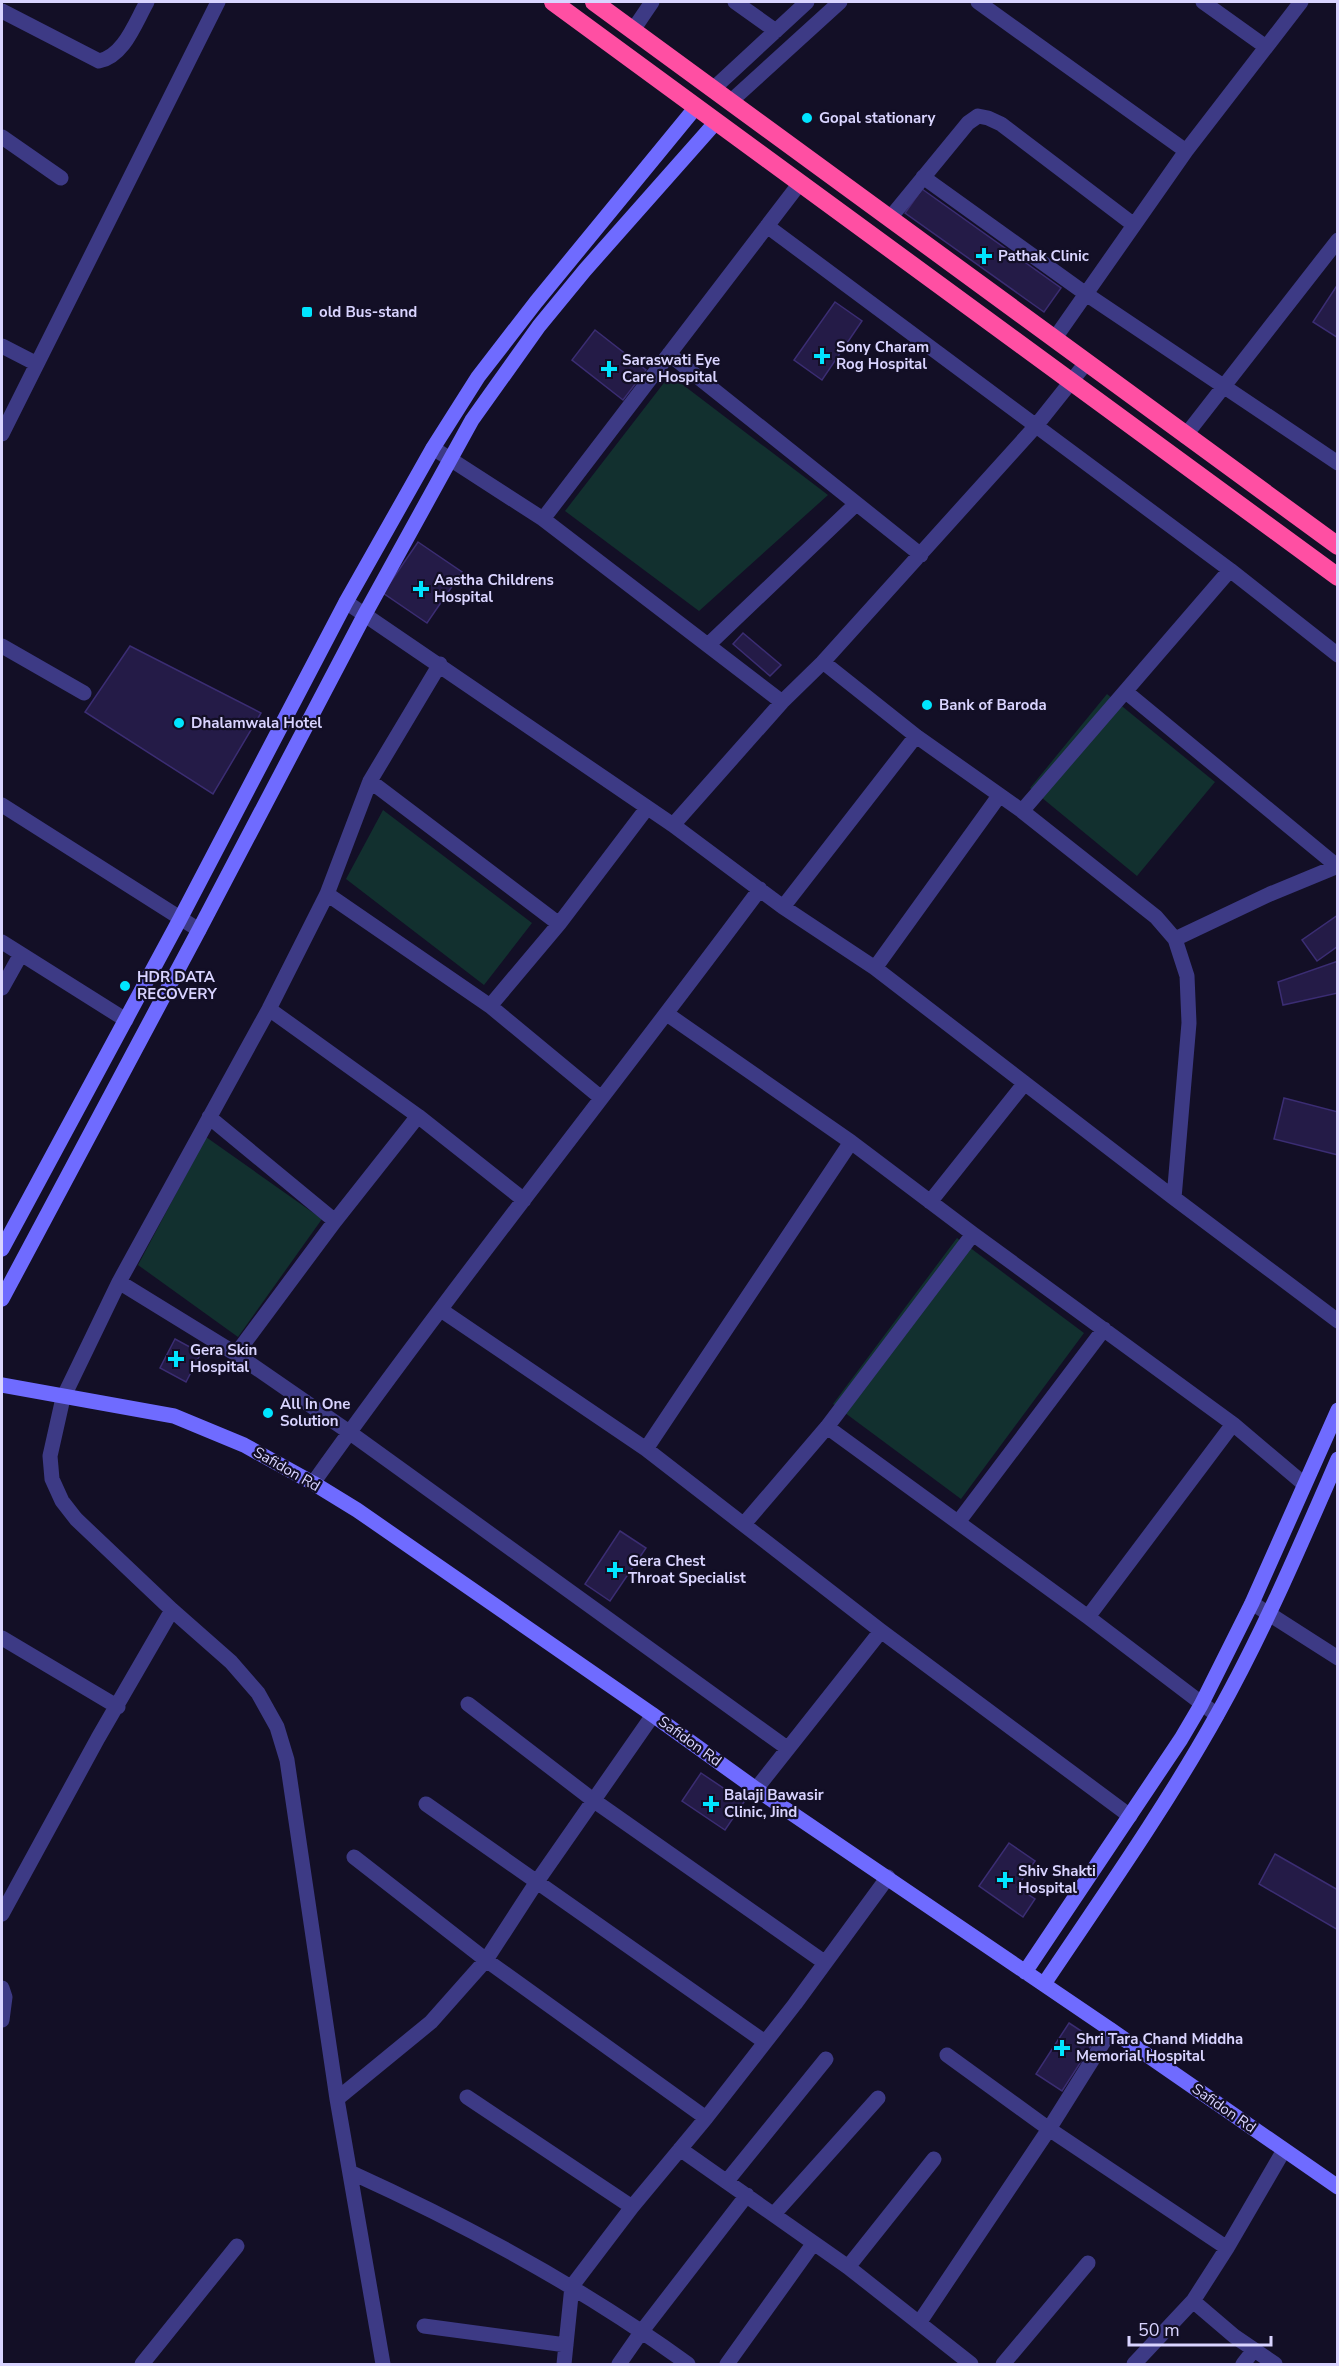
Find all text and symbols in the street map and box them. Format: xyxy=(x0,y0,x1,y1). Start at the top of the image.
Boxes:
place label: Gopal stationary xyxy=(819,108,935,128)
marker: Gopal stationary xyxy=(800,111,814,125)
place label: Pathak Clinic xyxy=(998,246,1089,266)
marker: Pathak Clinic xyxy=(975,247,993,265)
place label: old Bus-stand xyxy=(319,302,417,322)
marker: old Bus-stand xyxy=(300,305,314,319)
place label: Sony Charam Rog Hospital xyxy=(836,337,929,374)
marker: Sony Charam Rog Hospital xyxy=(813,347,831,365)
place label: Saraswati Eye Care Hospital xyxy=(622,350,720,387)
marker: Saraswati Eye Care Hospital xyxy=(600,360,618,378)
place label: Aastha Childrens Hospital xyxy=(434,570,554,607)
marker: Aastha Childrens Hospital xyxy=(412,580,430,598)
place label: Bank of Baroda xyxy=(939,695,1047,715)
marker: Bank of Baroda xyxy=(920,698,934,712)
place label: Dhalamwala Hotel xyxy=(191,713,322,733)
marker: Dhalamwala Hotel xyxy=(172,716,186,730)
place label: HDR DATA RECOVERY xyxy=(137,967,217,1004)
marker: HDR DATA RECOVERY xyxy=(118,979,132,993)
place label: Gera Skin Hospital xyxy=(190,1340,257,1377)
marker: Gera Skin Hospital xyxy=(167,1350,185,1368)
place label: All In One Solution xyxy=(280,1394,351,1431)
marker: All In One Solution xyxy=(261,1406,275,1420)
street label: Safidon Rd xyxy=(250,1442,324,1496)
place label: Gera Chest Throat Specialist xyxy=(628,1551,746,1588)
marker: Gera Chest Throat Specialist xyxy=(606,1561,624,1579)
street label: Safidon Rd xyxy=(654,1711,726,1771)
place label: Balaji Bawasir Clinic, Jind xyxy=(724,1785,824,1822)
marker: Balaji Bawasir Clinic, Jind xyxy=(702,1795,720,1813)
place label: Shiv Shakti Hospital xyxy=(1018,1861,1096,1898)
marker: Shiv Shakti Hospital xyxy=(996,1871,1014,1889)
place label: Shri Tara Chand Middha Memorial Hospital xyxy=(1076,2029,1243,2066)
marker: Shri Tara Chand Middha Memorial Hospital xyxy=(1053,2039,1071,2057)
street label: Safidon Rd xyxy=(1188,2079,1260,2137)
scale bar xyxy=(1129,2309,1272,2347)
text: 50 m xyxy=(1138,2318,1180,2342)

